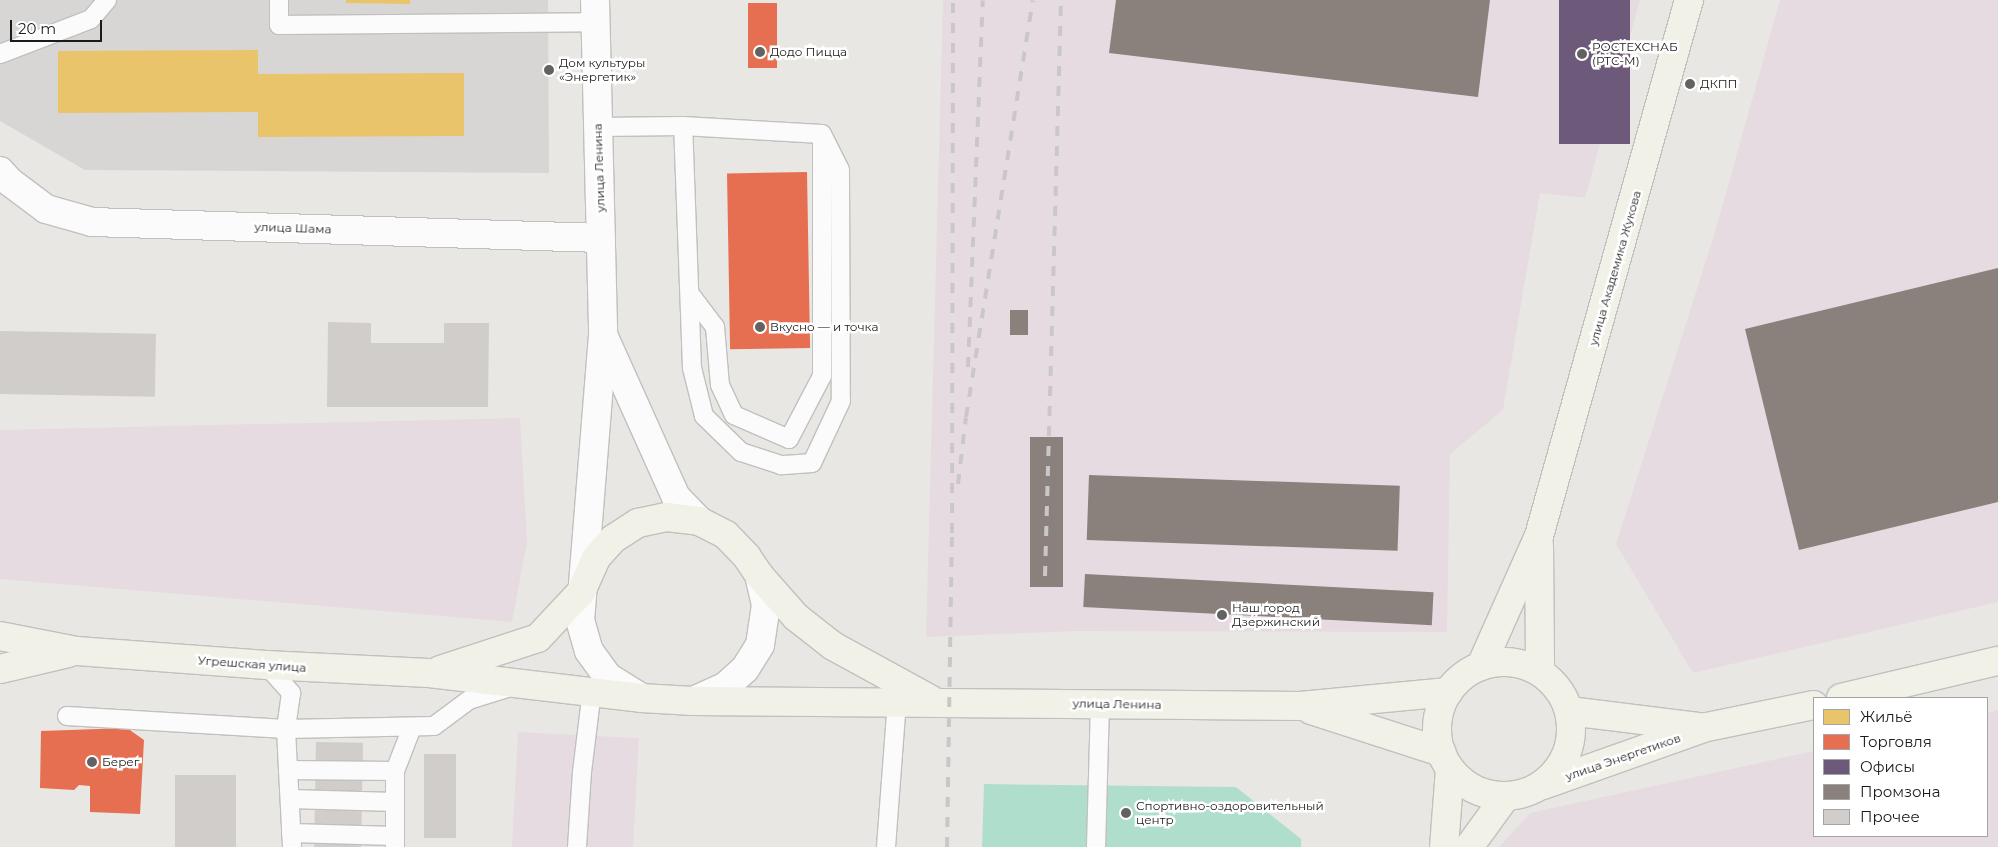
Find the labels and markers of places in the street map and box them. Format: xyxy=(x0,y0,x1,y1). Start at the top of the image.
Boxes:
place label: РОСТЕХСНАБ (РТС-М) xyxy=(1592,40,1678,68)
place label: Додо Пицца xyxy=(770,45,847,59)
marker: Додо Пицца xyxy=(754,46,766,58)
marker: РОСТЕХСНАБ (РТС-М) xyxy=(1576,48,1588,60)
place label: Дом культуры «Энергетик» xyxy=(559,56,645,84)
marker: Дом культуры «Энергетик» xyxy=(543,64,555,76)
place label: ДКПП xyxy=(1700,77,1738,91)
marker: ДКПП xyxy=(1684,78,1696,90)
place label: Вкусно — и точка xyxy=(770,320,878,334)
marker: Вкусно — и точка xyxy=(754,321,766,333)
place label: Наш город Дзержинский xyxy=(1232,601,1320,629)
marker: Наш город Дзержинский xyxy=(1216,609,1228,621)
place label: Берег xyxy=(102,755,139,769)
marker: Берег xyxy=(86,756,98,768)
place label: Спортивно-оздоровительный центр xyxy=(1136,799,1324,827)
marker: Спортивно-оздоровительный центр xyxy=(1120,807,1132,819)

